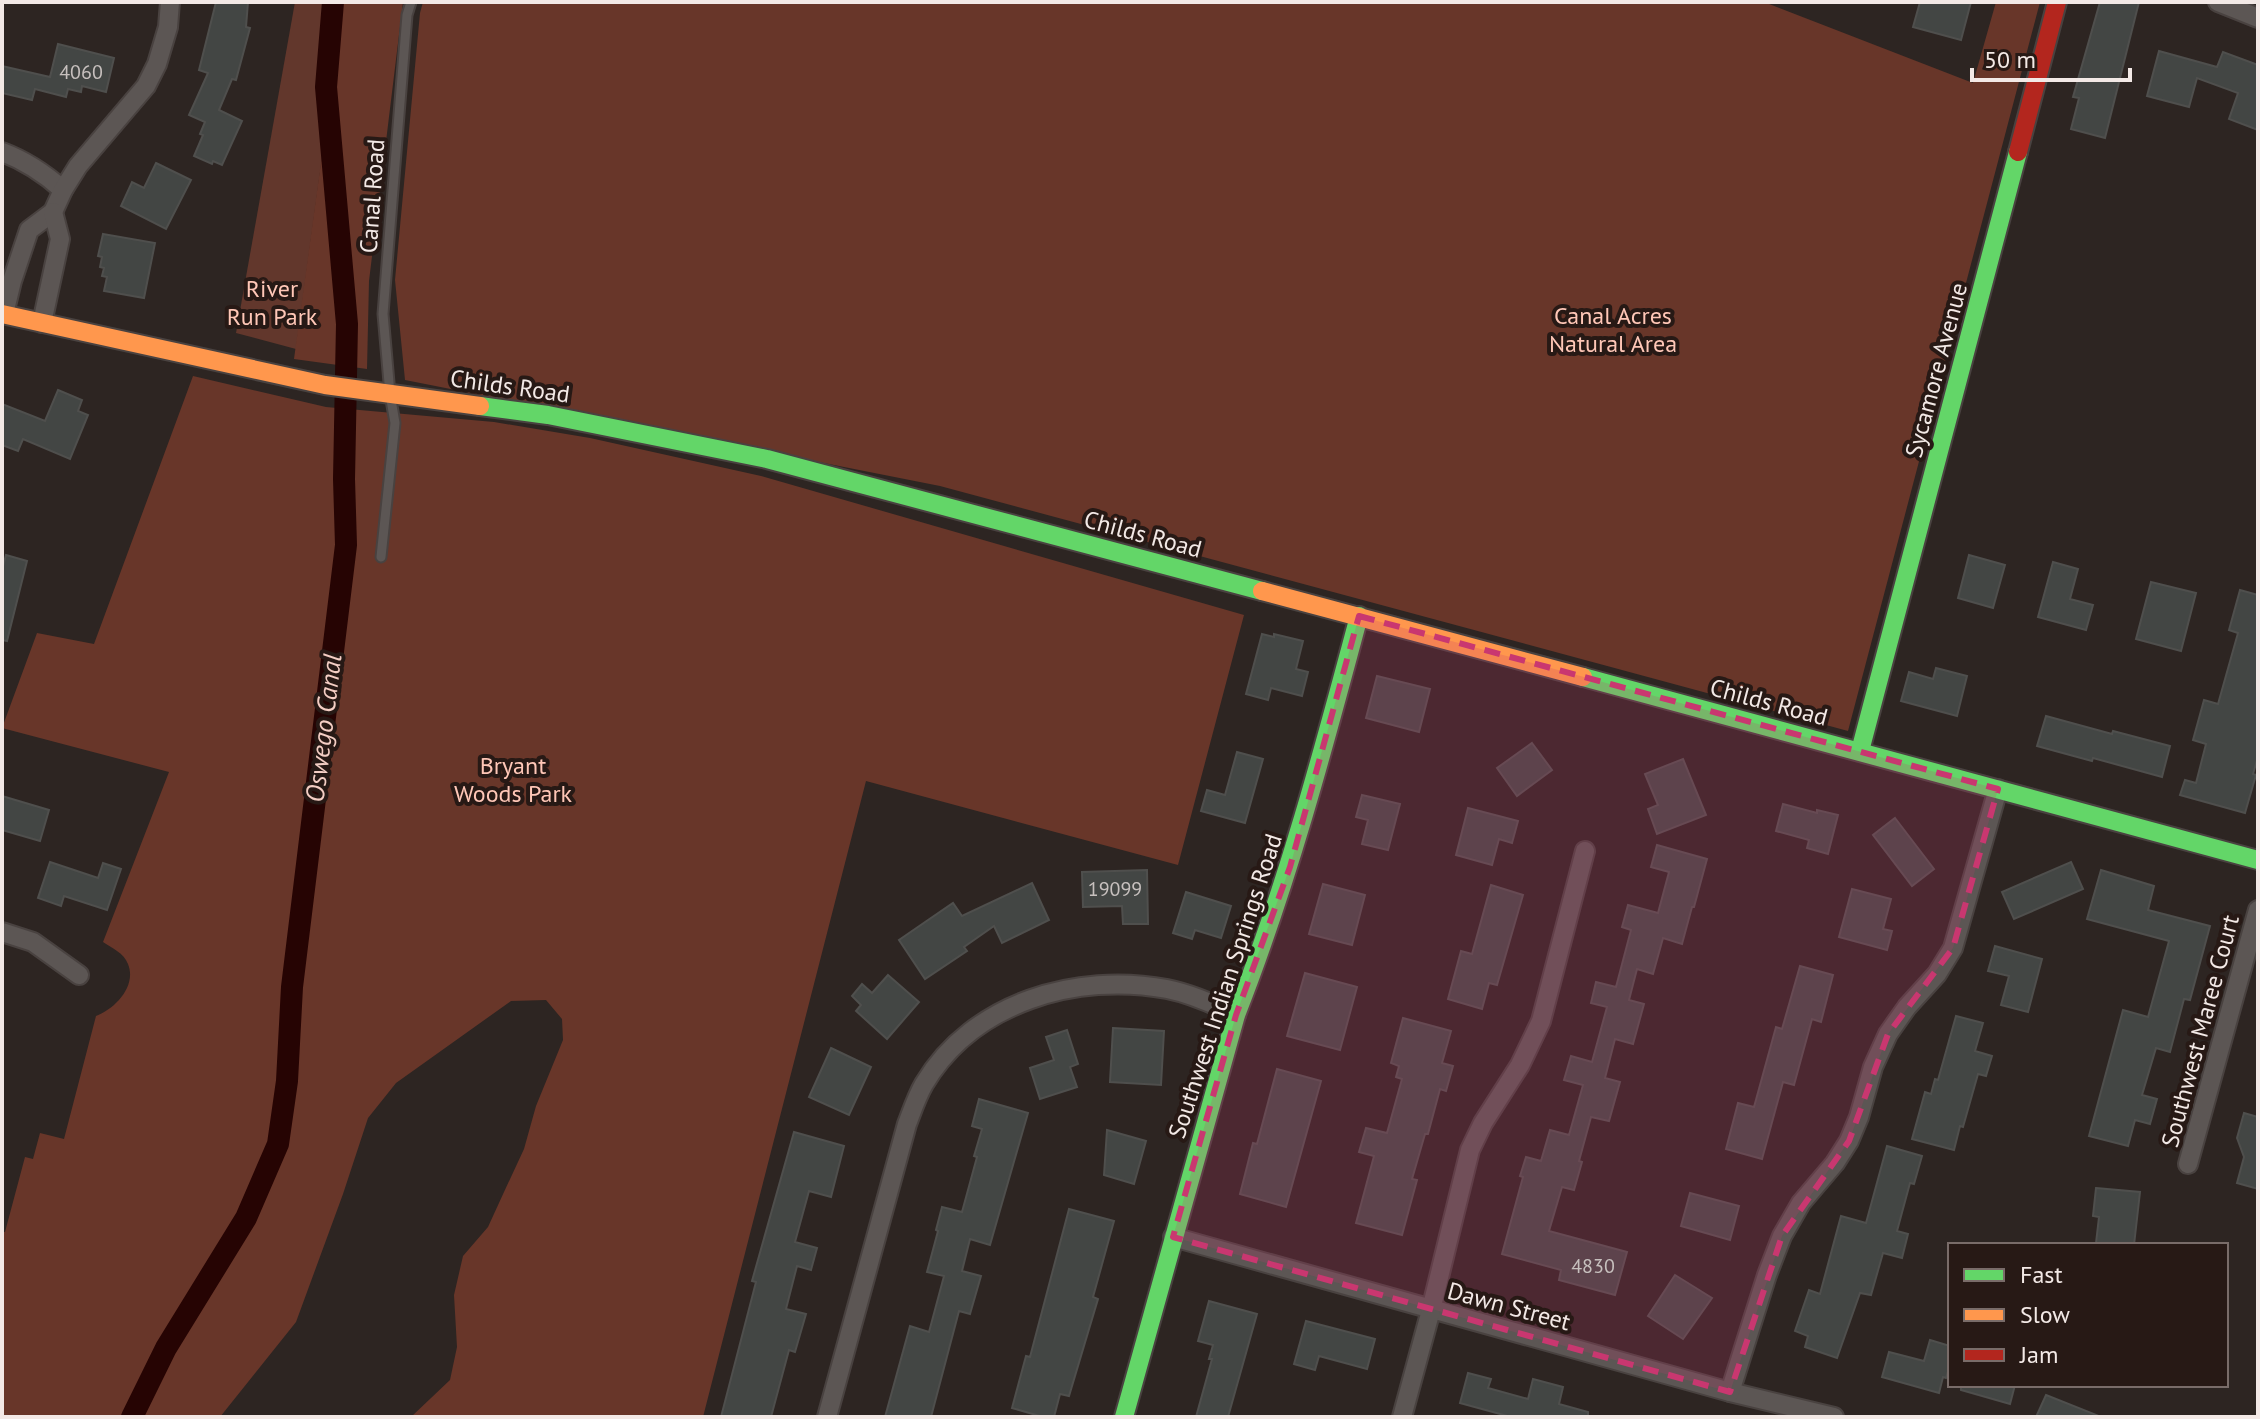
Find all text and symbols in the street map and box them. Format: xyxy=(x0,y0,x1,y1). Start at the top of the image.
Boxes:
scale bar xyxy=(1972,32,2130,82)
text: 50 m xyxy=(1984,44,2036,75)
house number: 4060 xyxy=(59,59,103,85)
street label: Canal Road xyxy=(353,138,391,254)
park label: River Run Park xyxy=(227,273,318,332)
street label: Sycamore Avenue xyxy=(1898,279,1974,461)
park label: Canal Acres Natural Area xyxy=(1549,300,1677,359)
street label: Childs Road xyxy=(448,362,572,410)
street label: Childs Road xyxy=(1081,503,1205,565)
water label: Oswego Canal xyxy=(298,652,348,804)
street label: Childs Road xyxy=(1707,671,1831,733)
park label: Bryant Woods Park xyxy=(454,750,573,809)
street label: Southwest Indian Springs Road xyxy=(1161,830,1289,1142)
house number: 19099 xyxy=(1088,876,1142,902)
street label: Southwest Maree Court xyxy=(2154,911,2246,1151)
legend xyxy=(1948,1243,2228,1387)
house number: 4830 xyxy=(1571,1253,1615,1279)
text: Fast xyxy=(2020,1259,2063,1290)
street label: Dawn Street xyxy=(1444,1275,1574,1337)
text: Slow xyxy=(2020,1299,2070,1330)
text: Jam xyxy=(2019,1339,2058,1370)

